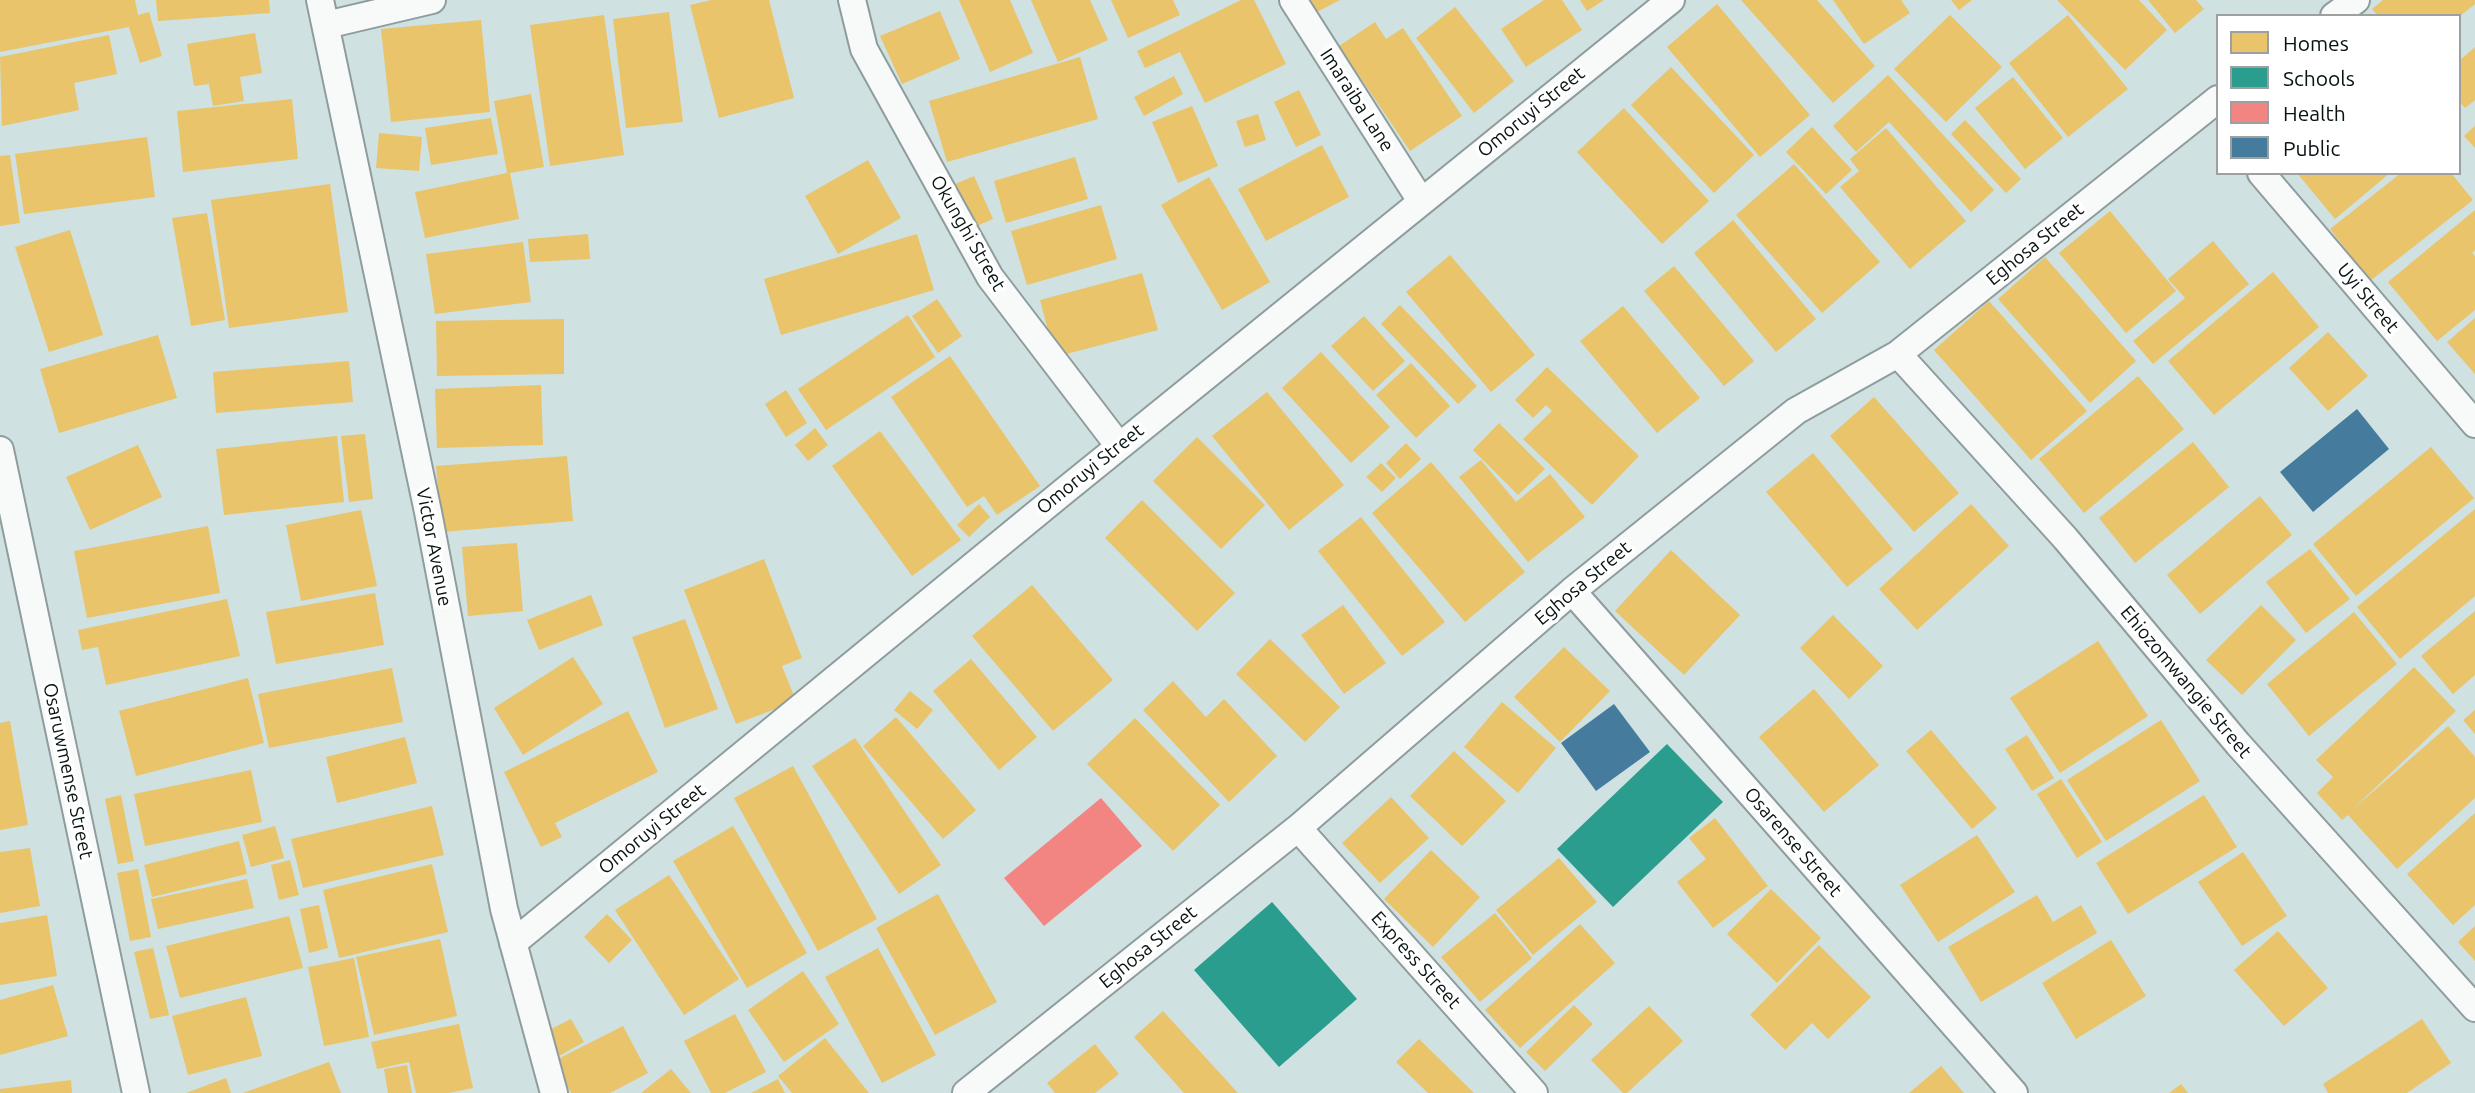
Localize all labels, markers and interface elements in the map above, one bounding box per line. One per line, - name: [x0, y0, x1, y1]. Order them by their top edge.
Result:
- legend: [2216, 14, 2461, 175]
- text: Homes: [2283, 31, 2349, 55]
- street label: Imaraiba Lane: [1315, 44, 1399, 156]
- street label: Omoruyi Street: [1473, 62, 1589, 162]
- text: Schools: [2283, 66, 2355, 90]
- text: Health: [2283, 101, 2346, 125]
- text: Public: [2283, 136, 2340, 160]
- street label: Okunghi Street: [926, 171, 1010, 295]
- street label: Eghosa Street: [1982, 198, 2088, 290]
- street label: Uyi Street: [2332, 258, 2404, 338]
- street label: Omoruyi Street: [1032, 419, 1148, 519]
- street label: Victor Avenue: [411, 486, 457, 608]
- street label: Eghosa Street: [1530, 536, 1636, 630]
- street label: Ehiozomwangie Street: [2116, 601, 2256, 763]
- street label: Osaruwmense Street: [38, 681, 98, 861]
- street label: Omoruyi Street: [594, 779, 710, 879]
- street label: Osarense Street: [1739, 783, 1847, 901]
- street label: Eghosa Street: [1095, 901, 1201, 993]
- street label: Express Street: [1366, 907, 1466, 1013]

